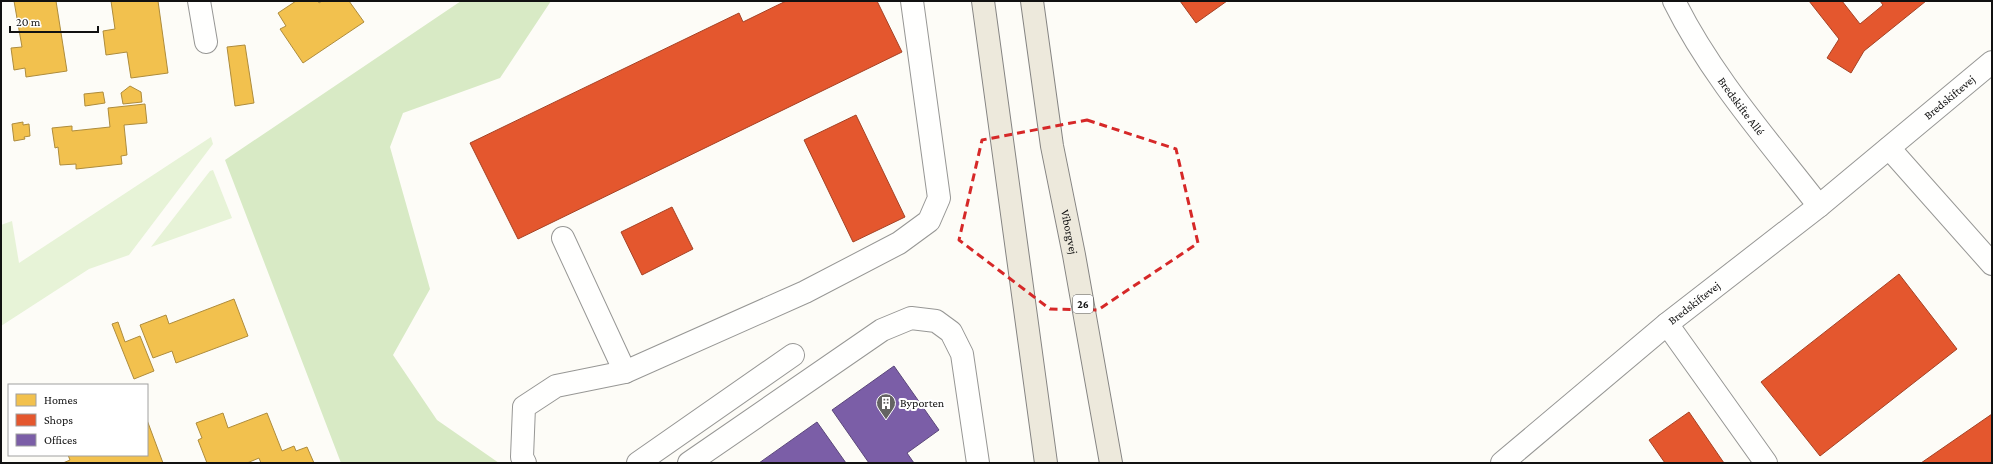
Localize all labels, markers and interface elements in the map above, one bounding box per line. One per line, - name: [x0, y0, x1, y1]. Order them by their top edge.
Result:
- scale bar: [10, 8, 98, 34]
- text: 20 m: [16, 15, 41, 29]
- street label: Bredskiftevej: [1921, 72, 1978, 123]
- street label: Bredskifte Allé: [1715, 74, 1767, 138]
- street label: Viborgvej: [1058, 208, 1081, 256]
- street label: Bredskiftevej: [1665, 278, 1723, 328]
- road number: 26: [1073, 295, 1093, 313]
- legend: [8, 384, 148, 456]
- building icon: Byporten: [875, 392, 897, 420]
- text: Homes: [44, 393, 78, 407]
- place label: Byporten: [900, 396, 945, 410]
- text: Shops: [44, 413, 73, 427]
- text: Offices: [44, 433, 77, 447]

